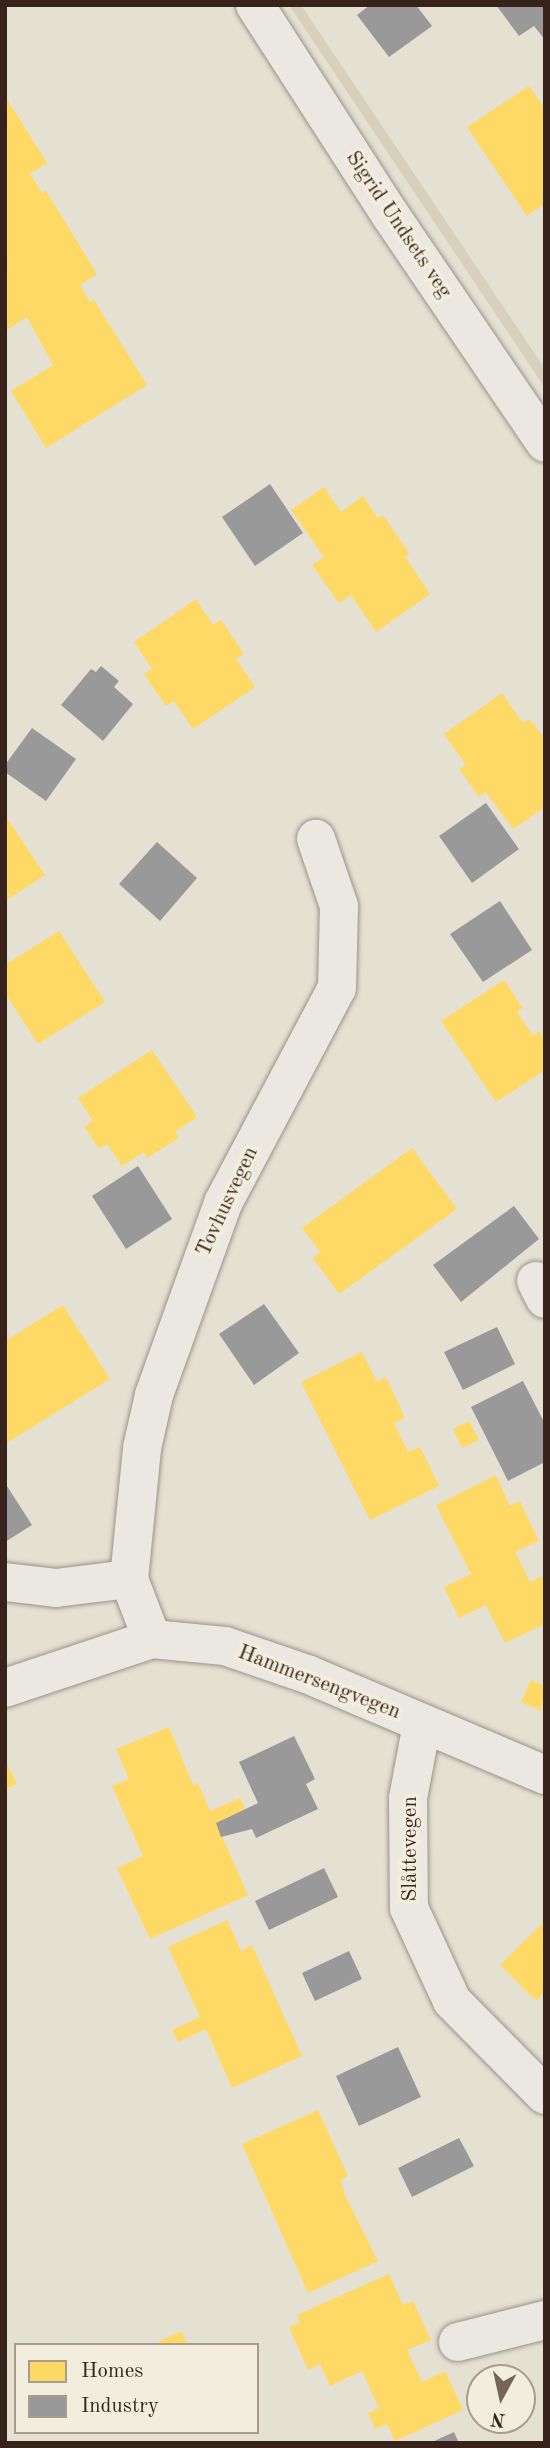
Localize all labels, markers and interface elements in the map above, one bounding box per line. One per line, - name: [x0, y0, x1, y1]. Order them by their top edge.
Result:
- street label: Sigrid Undsets veg: [339, 147, 457, 303]
- street label: Tovhusvegen: [192, 1143, 264, 1261]
- street label: Hammersengvegen: [234, 1640, 404, 1726]
- street label: Slåttevegen: [398, 1796, 424, 1902]
- legend: [14, 2343, 259, 2434]
- text: Homes: [81, 2361, 143, 2382]
- north arrow: [466, 2364, 536, 2434]
- text: Industry: [81, 2396, 159, 2417]
- text: N: [490, 2408, 507, 2429]

